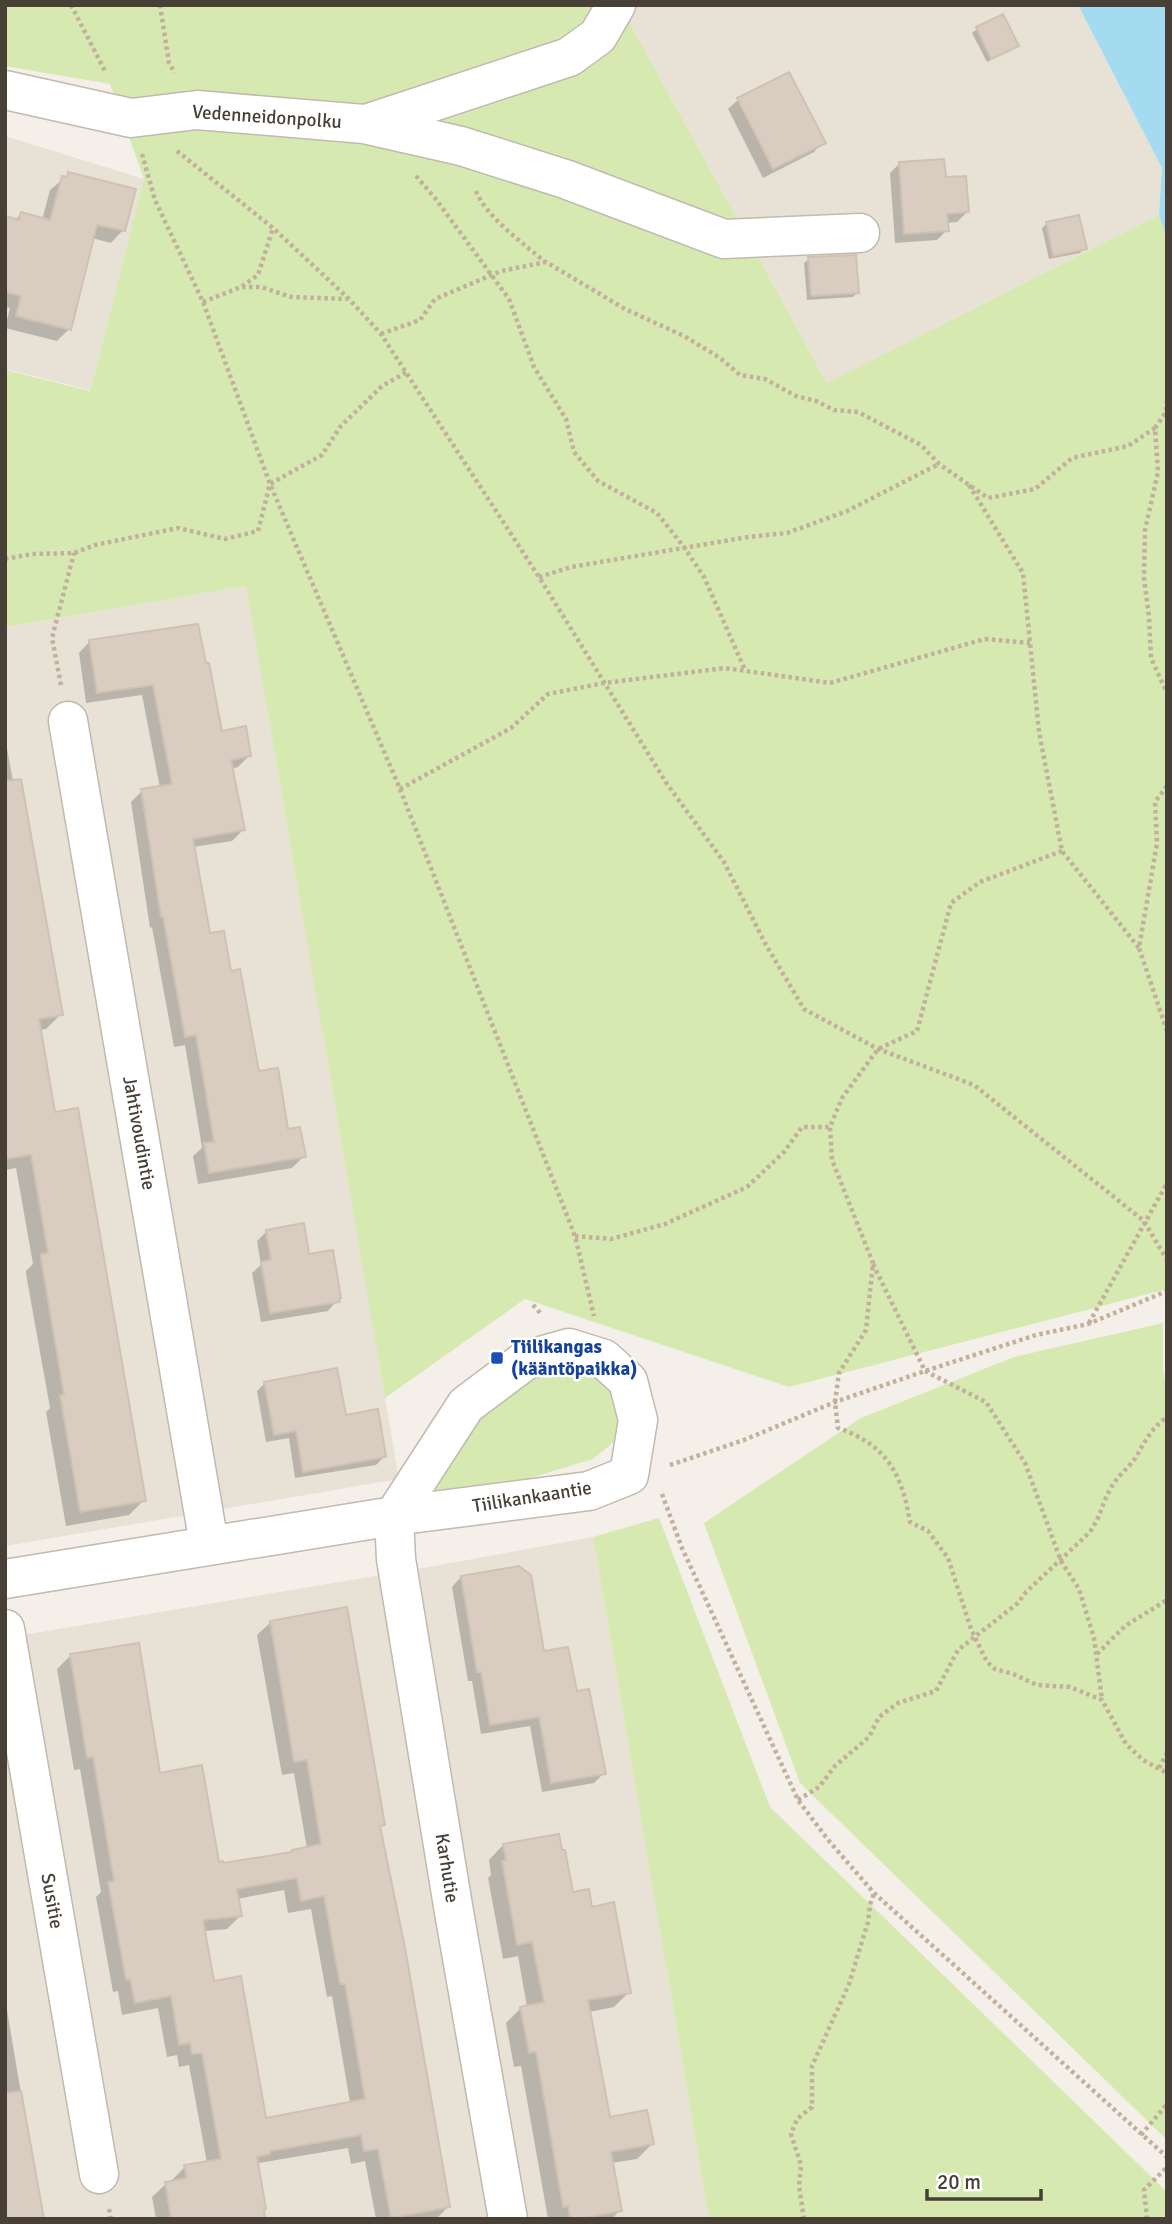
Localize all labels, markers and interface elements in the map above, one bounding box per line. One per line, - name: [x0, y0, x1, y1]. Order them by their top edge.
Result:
- street label: Vedenneidonpolku: [191, 100, 343, 134]
- street label: Jahtivoudintie: [117, 1074, 161, 1192]
- place label: Tiilikangas (kääntöpaikka): [511, 1335, 637, 1381]
- marker: Tiilikangas (kääntöpaikka): [489, 1350, 505, 1366]
- street label: Tiilikankaantie: [471, 1476, 593, 1518]
- street label: Karhutie: [430, 1831, 464, 1905]
- street label: Susitie: [35, 1871, 69, 1931]
- scale bar: [927, 2158, 1041, 2202]
- text: 20 m: [937, 2169, 981, 2195]

